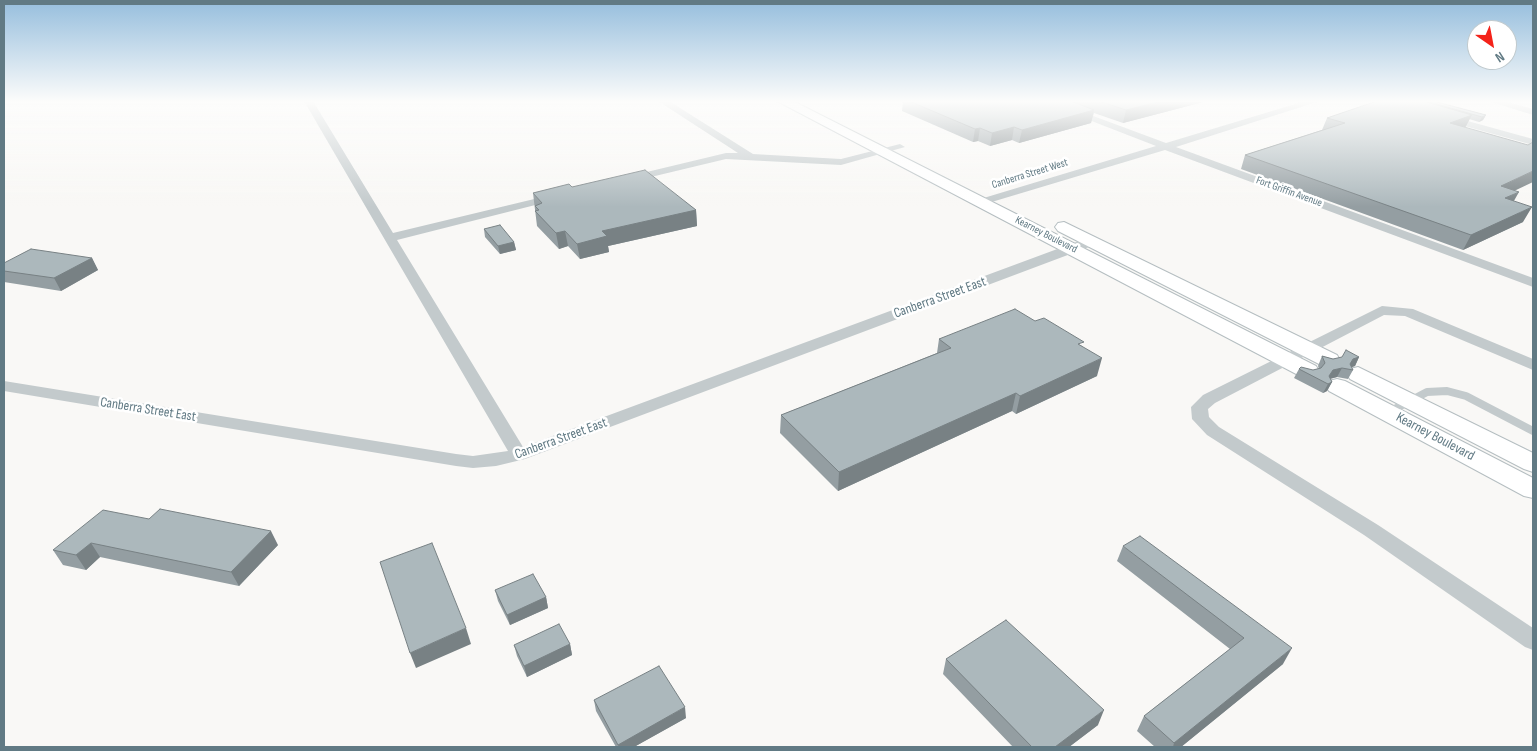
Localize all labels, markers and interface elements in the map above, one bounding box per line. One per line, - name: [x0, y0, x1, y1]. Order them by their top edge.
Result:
- north arrow: [1467, 20, 1517, 70]
- text: N: [1492, 48, 1508, 66]
- street label: Canberra Street West: [990, 156, 1070, 192]
- street label: Fort Griffin Avenue: [1254, 174, 1324, 210]
- street label: Kearney Boulevard: [1013, 214, 1079, 256]
- street label: Canberra Street East: [892, 274, 988, 322]
- street label: Canberra Street East: [99, 394, 197, 426]
- street label: Kearney Boulevard: [1393, 409, 1477, 465]
- street label: Canberra Street East: [513, 415, 609, 463]

